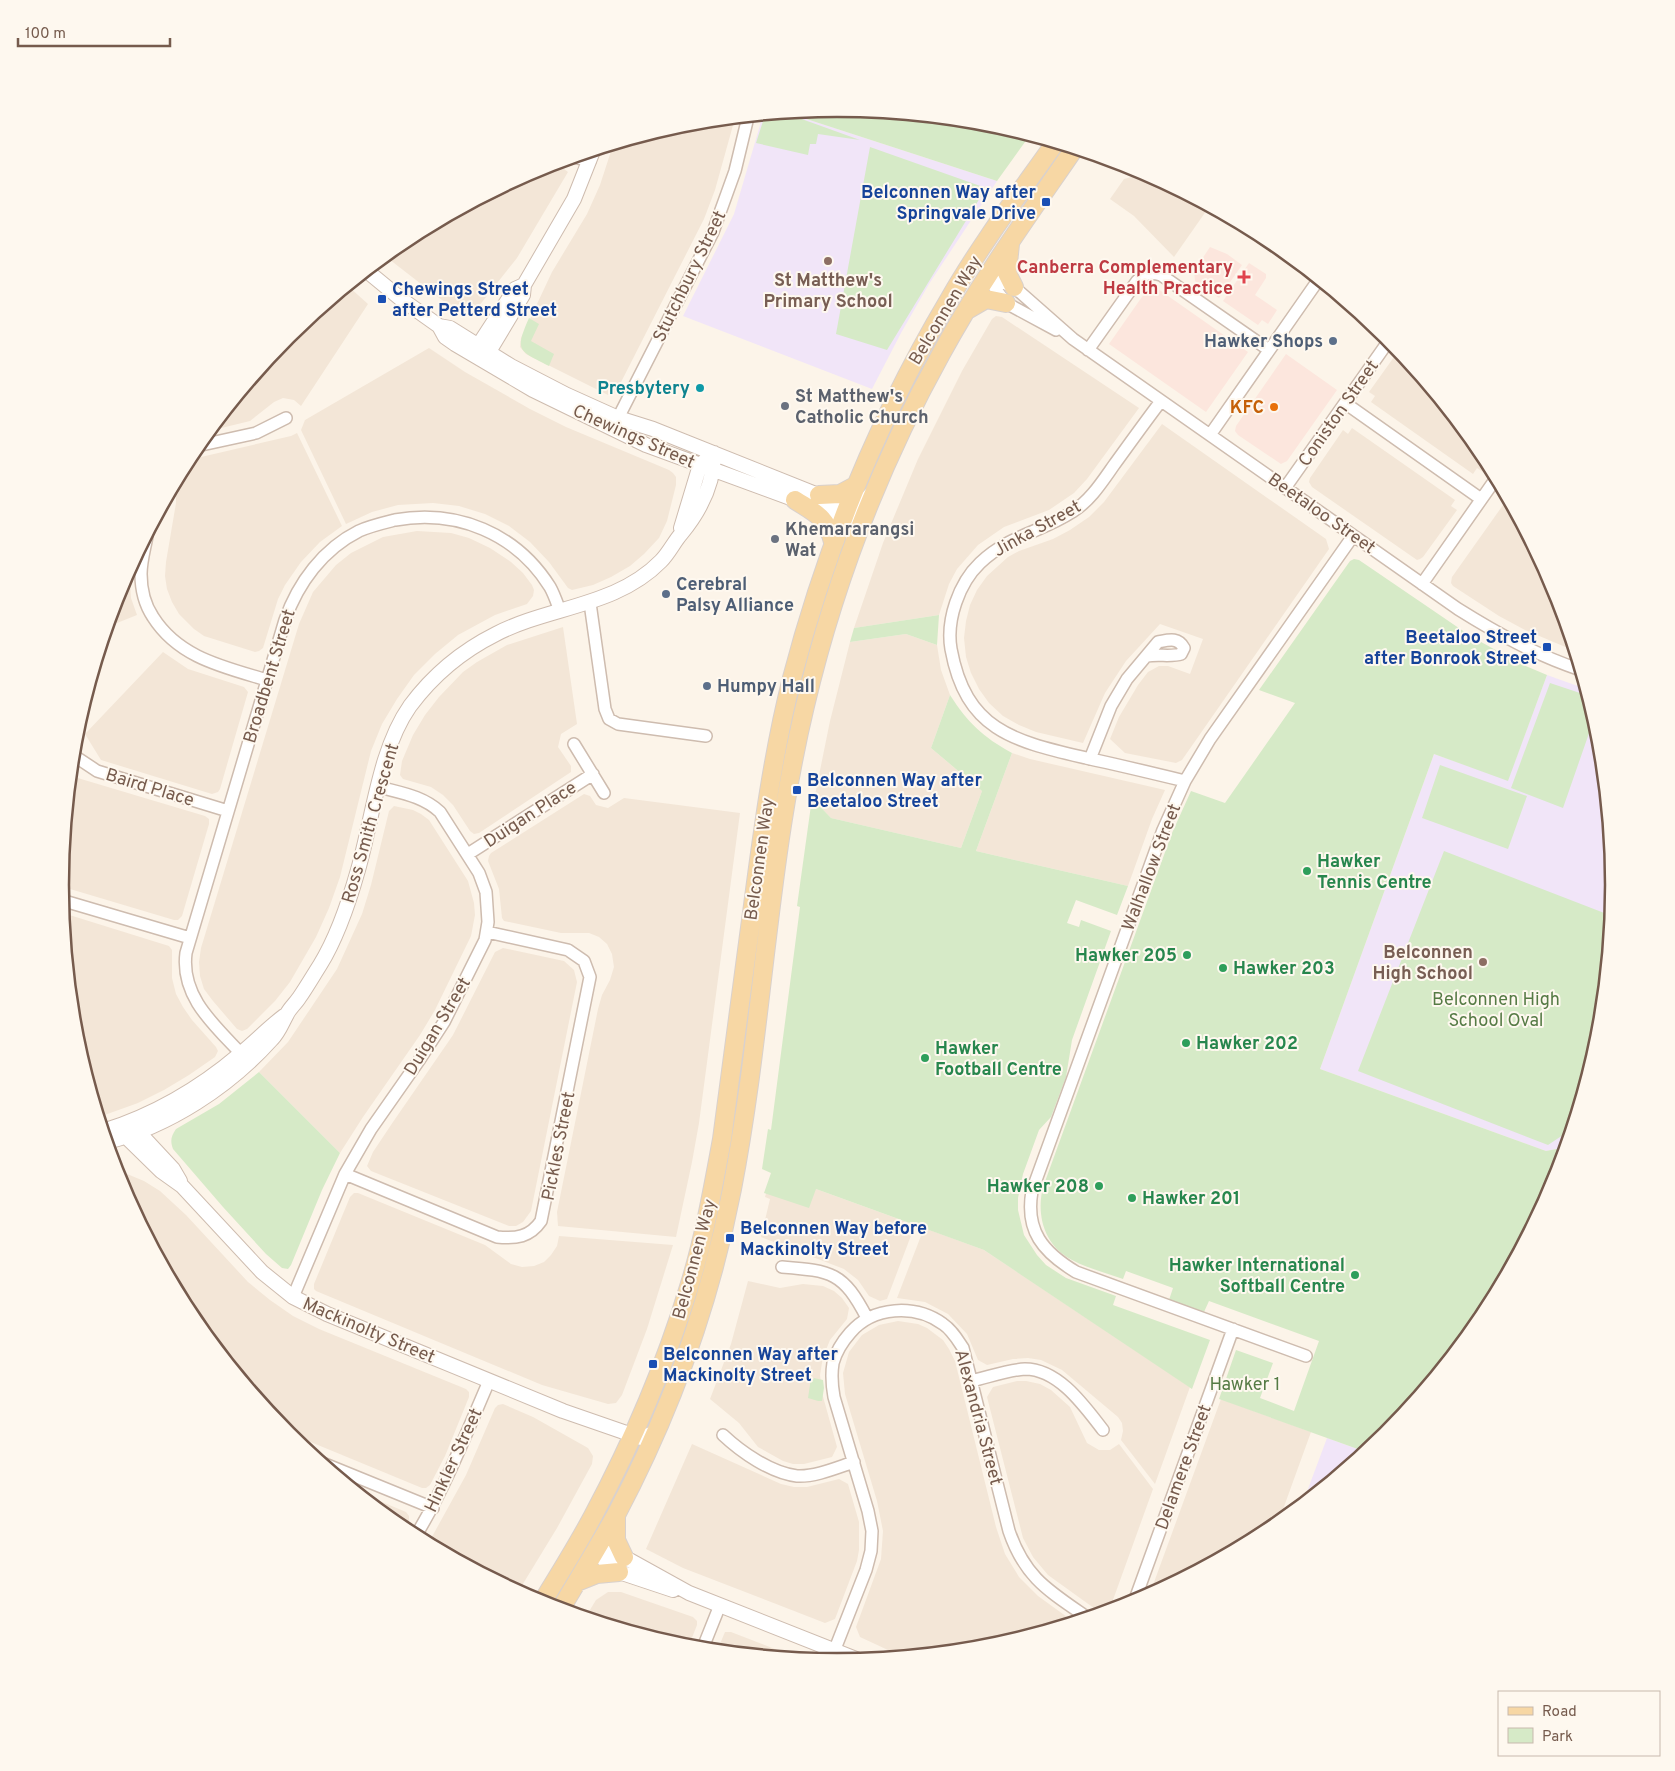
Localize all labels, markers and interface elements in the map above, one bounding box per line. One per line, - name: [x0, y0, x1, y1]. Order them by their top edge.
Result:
- scale bar: [18, 15, 170, 47]
- text: 100 m: [25, 25, 66, 44]
- place label: Belconnen Way after Springvale Drive: [861, 182, 1036, 226]
- marker: Belconnen Way after Springvale Drive: [1040, 196, 1052, 208]
- street label: Stutchbury Street: [649, 207, 732, 346]
- street label: Belconnen Way: [905, 252, 988, 370]
- marker: St Matthew's Primary School: [822, 255, 834, 267]
- place label: Canberra Complementary Health Practice: [1017, 257, 1233, 301]
- place label: St Matthew's Primary School: [763, 270, 893, 314]
- marker: Canberra Complementary Health Practice: [1237, 270, 1251, 284]
- place label: Chewings Street after Petterd Street: [392, 279, 557, 323]
- marker: Chewings Street after Petterd Street: [376, 293, 388, 305]
- place label: Hawker Shops: [1204, 331, 1323, 354]
- marker: Hawker Shops: [1327, 335, 1339, 347]
- street label: Coniston Street: [1294, 356, 1385, 472]
- place label: Presbytery: [597, 378, 690, 401]
- marker: Presbytery: [694, 382, 706, 394]
- place label: St Matthew's Catholic Church: [795, 386, 929, 430]
- place label: KFC: [1230, 397, 1264, 420]
- street label: Chewings Street: [569, 400, 698, 475]
- marker: St Matthew's Catholic Church: [779, 400, 791, 412]
- marker: KFC: [1268, 401, 1280, 413]
- street label: Beetaloo Street: [1263, 469, 1380, 560]
- street label: Jinka Street: [990, 496, 1086, 563]
- place label: Khemararangsi Wat: [785, 519, 914, 563]
- marker: Khemararangsi Wat: [769, 533, 781, 545]
- place label: Cerebral Palsy Alliance: [676, 574, 794, 618]
- marker: Cerebral Palsy Alliance: [660, 588, 672, 600]
- street label: Broadbent Street: [239, 606, 302, 746]
- place label: Beetaloo Street after Bonrook Street: [1364, 627, 1537, 671]
- marker: Beetaloo Street after Bonrook Street: [1541, 641, 1553, 653]
- place label: Humpy Hall: [717, 676, 815, 699]
- marker: Humpy Hall: [701, 680, 713, 692]
- street label: Ross Smith Crescent: [338, 741, 405, 906]
- street label: Baird Place: [102, 764, 197, 813]
- place label: Belconnen Way after Beetaloo Street: [807, 770, 982, 814]
- street label: Duigan Place: [480, 777, 582, 854]
- marker: Belconnen Way after Beetaloo Street: [791, 784, 803, 796]
- street label: Belconnen Way: [740, 796, 780, 922]
- street label: Walhallow Street: [1118, 801, 1187, 934]
- place label: Hawker Tennis Centre: [1317, 851, 1432, 895]
- marker: Hawker Tennis Centre: [1301, 865, 1313, 877]
- place label: Belconnen High School: [1372, 942, 1473, 986]
- place label: Hawker 205: [1075, 945, 1177, 968]
- marker: Hawker 205: [1181, 949, 1193, 961]
- marker: Belconnen High School: [1477, 956, 1489, 968]
- place label: Hawker 203: [1233, 958, 1335, 981]
- marker: Hawker 203: [1217, 962, 1229, 974]
- street label: Duigan Street: [400, 973, 477, 1080]
- park label: Belconnen High School Oval: [1432, 989, 1560, 1033]
- place label: Hawker 202: [1196, 1033, 1298, 1056]
- marker: Hawker 202: [1180, 1037, 1192, 1049]
- place label: Hawker Football Centre: [935, 1038, 1062, 1082]
- marker: Hawker Football Centre: [919, 1052, 931, 1064]
- street label: Pickles Street: [538, 1090, 581, 1203]
- place label: Hawker 208: [987, 1176, 1089, 1199]
- marker: Hawker 208: [1093, 1180, 1105, 1192]
- place label: Hawker 201: [1142, 1188, 1240, 1211]
- marker: Hawker 201: [1126, 1192, 1138, 1204]
- street label: Belconnen Way: [668, 1197, 723, 1322]
- place label: Belconnen Way before Mackinolty Street: [740, 1218, 927, 1262]
- marker: Belconnen Way before Mackinolty Street: [724, 1232, 736, 1244]
- place label: Hawker International Softball Centre: [1169, 1255, 1345, 1299]
- marker: Hawker International Softball Centre: [1349, 1269, 1361, 1281]
- street label: Mackinolty Street: [299, 1293, 438, 1370]
- place label: Belconnen Way after Mackinolty Street: [663, 1344, 838, 1388]
- street label: Alexandria Street: [948, 1347, 1007, 1488]
- marker: Belconnen Way after Mackinolty Street: [647, 1358, 659, 1370]
- park label: Hawker 1: [1209, 1374, 1281, 1397]
- street label: Delamere Street: [1151, 1402, 1218, 1533]
- street label: Hinkler Street: [420, 1405, 488, 1516]
- legend: [1498, 1691, 1660, 1756]
- text: Road: [1542, 1703, 1577, 1722]
- text: Park: [1542, 1728, 1573, 1747]

